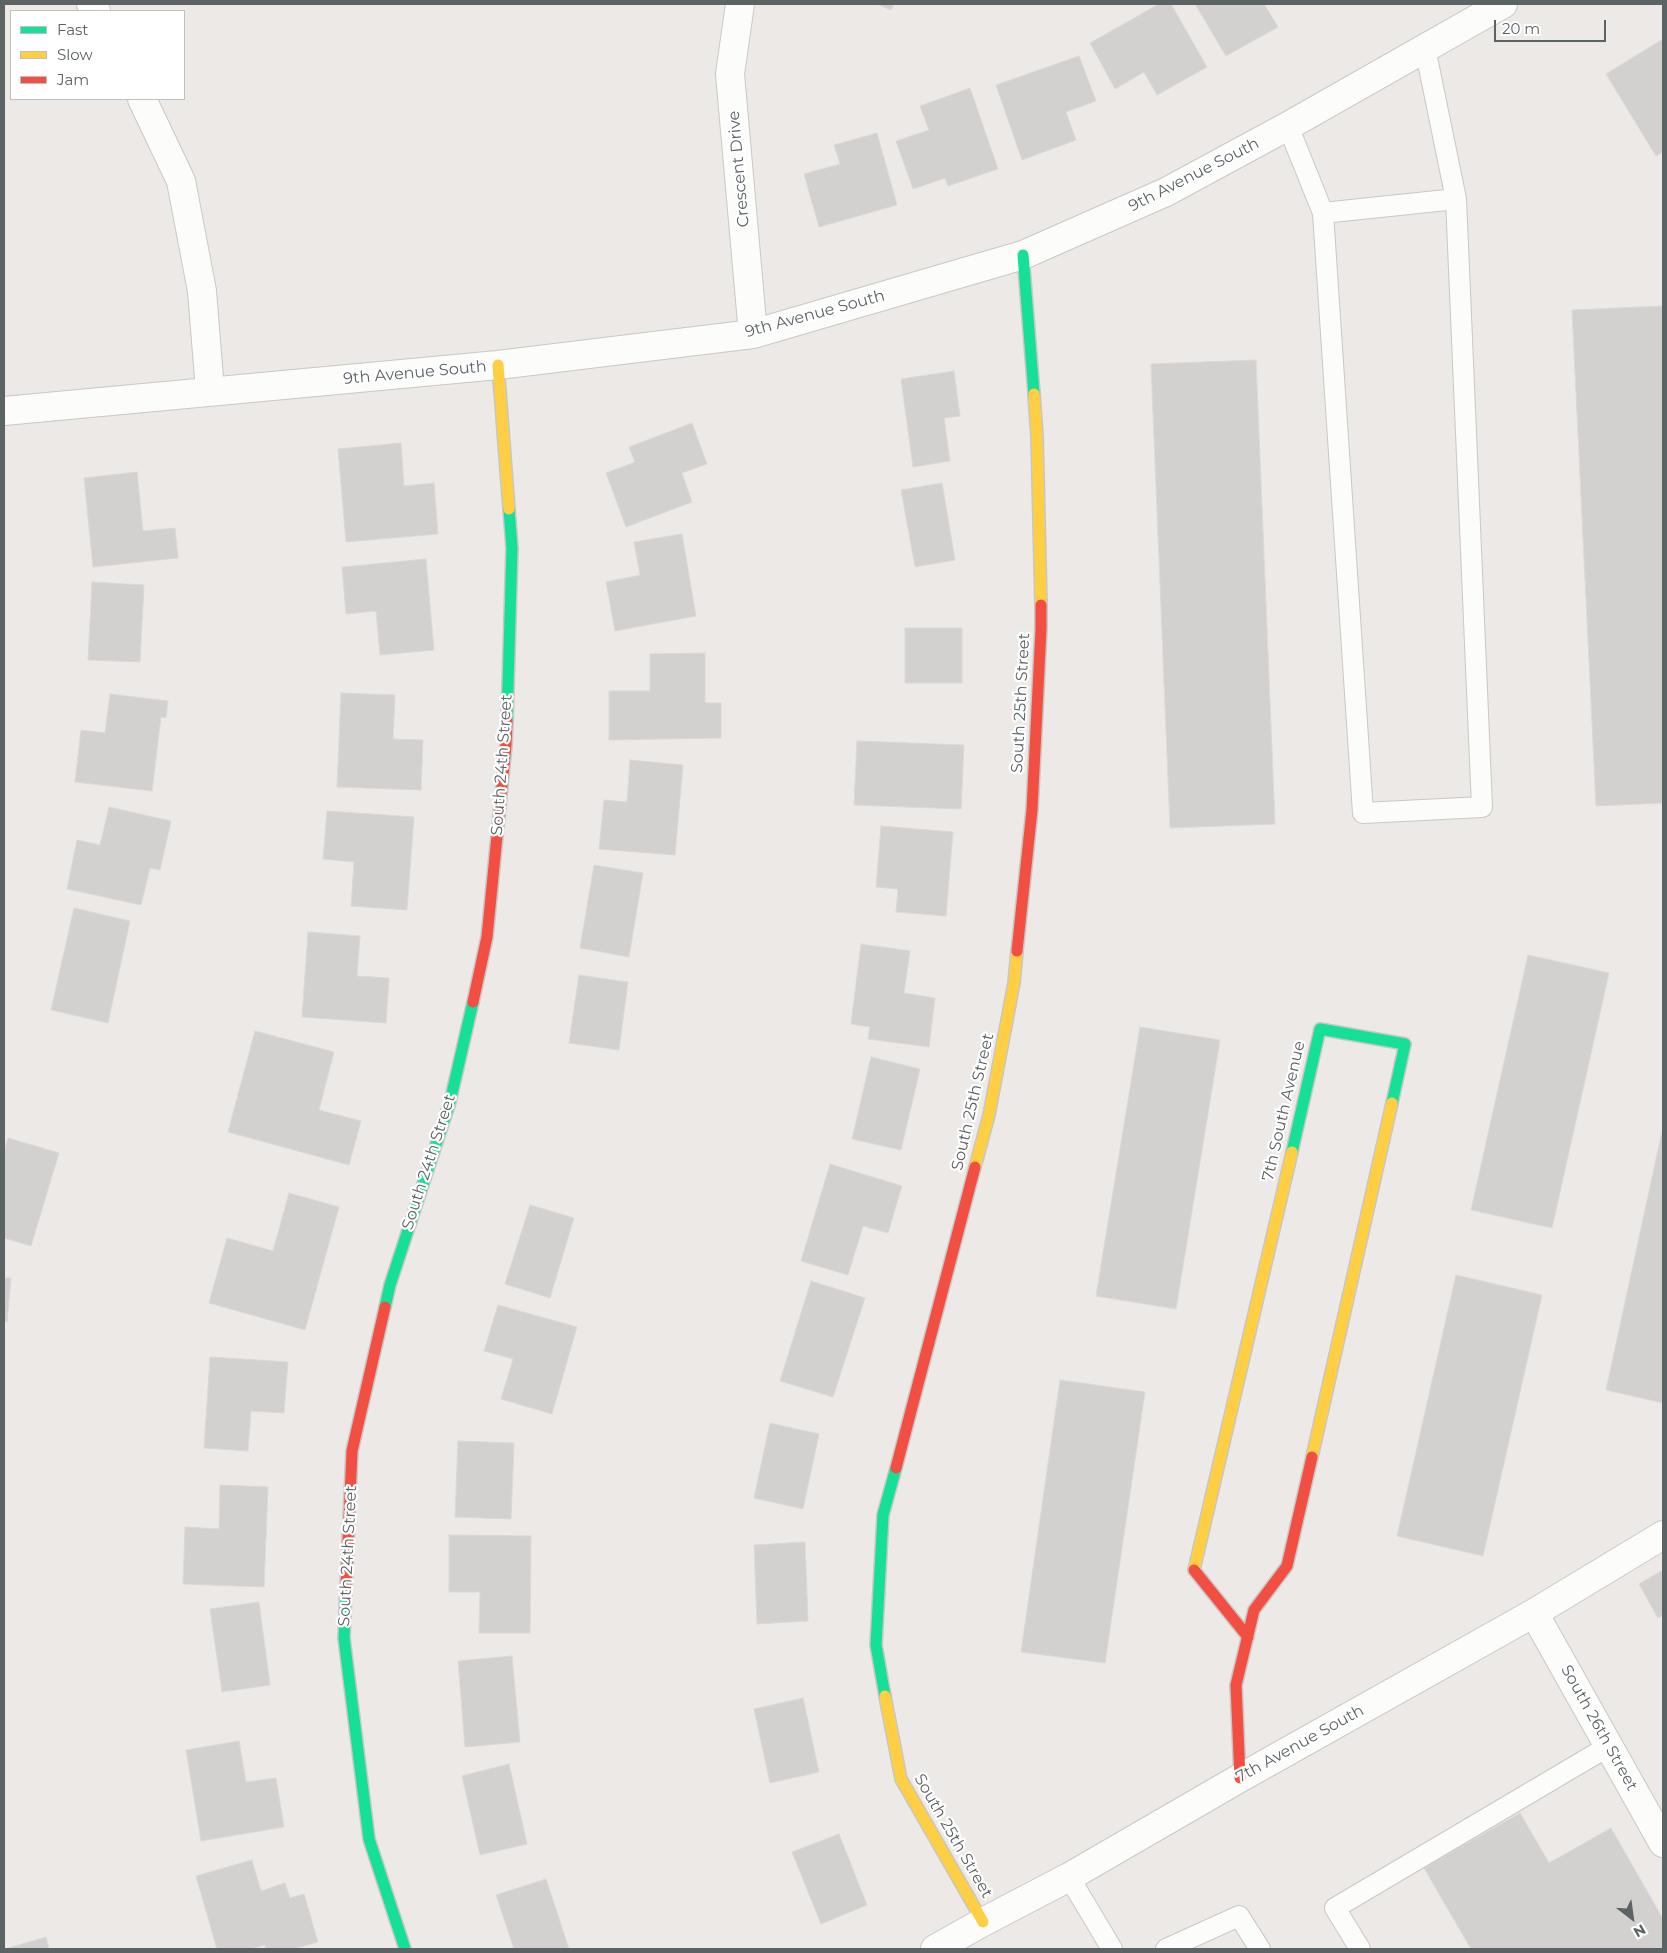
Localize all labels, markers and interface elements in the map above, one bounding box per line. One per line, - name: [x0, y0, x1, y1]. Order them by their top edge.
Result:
- legend: [10, 10, 185, 100]
- scale bar: [1497, 10, 1610, 42]
- text: 20 m: [1502, 19, 1540, 38]
- text: Fast: [57, 20, 88, 39]
- text: Slow: [57, 45, 93, 64]
- text: Jam: [57, 70, 89, 89]
- street label: Crescent Drive: [724, 110, 754, 228]
- street label: 9th Avenue South: [1126, 134, 1262, 216]
- street label: 9th Avenue South: [743, 286, 887, 342]
- street label: 9th Avenue South: [342, 357, 488, 389]
- street label: South 25th Street: [1008, 633, 1034, 773]
- street label: South 24th Street: [487, 694, 517, 836]
- street label: South 25th Street: [948, 1032, 998, 1172]
- street label: 7th South Avenue: [1259, 1039, 1309, 1183]
- street label: South 24th Street: [398, 1092, 460, 1232]
- street label: South 24th Street: [335, 1485, 361, 1627]
- street label: South 26th Street: [1556, 1662, 1642, 1794]
- street label: 7th Avenue South: [1233, 1701, 1367, 1787]
- street label: South 25th Street: [910, 1771, 996, 1901]
- north arrow: [1607, 1893, 1657, 1943]
- text: N: [1630, 1920, 1649, 1942]

